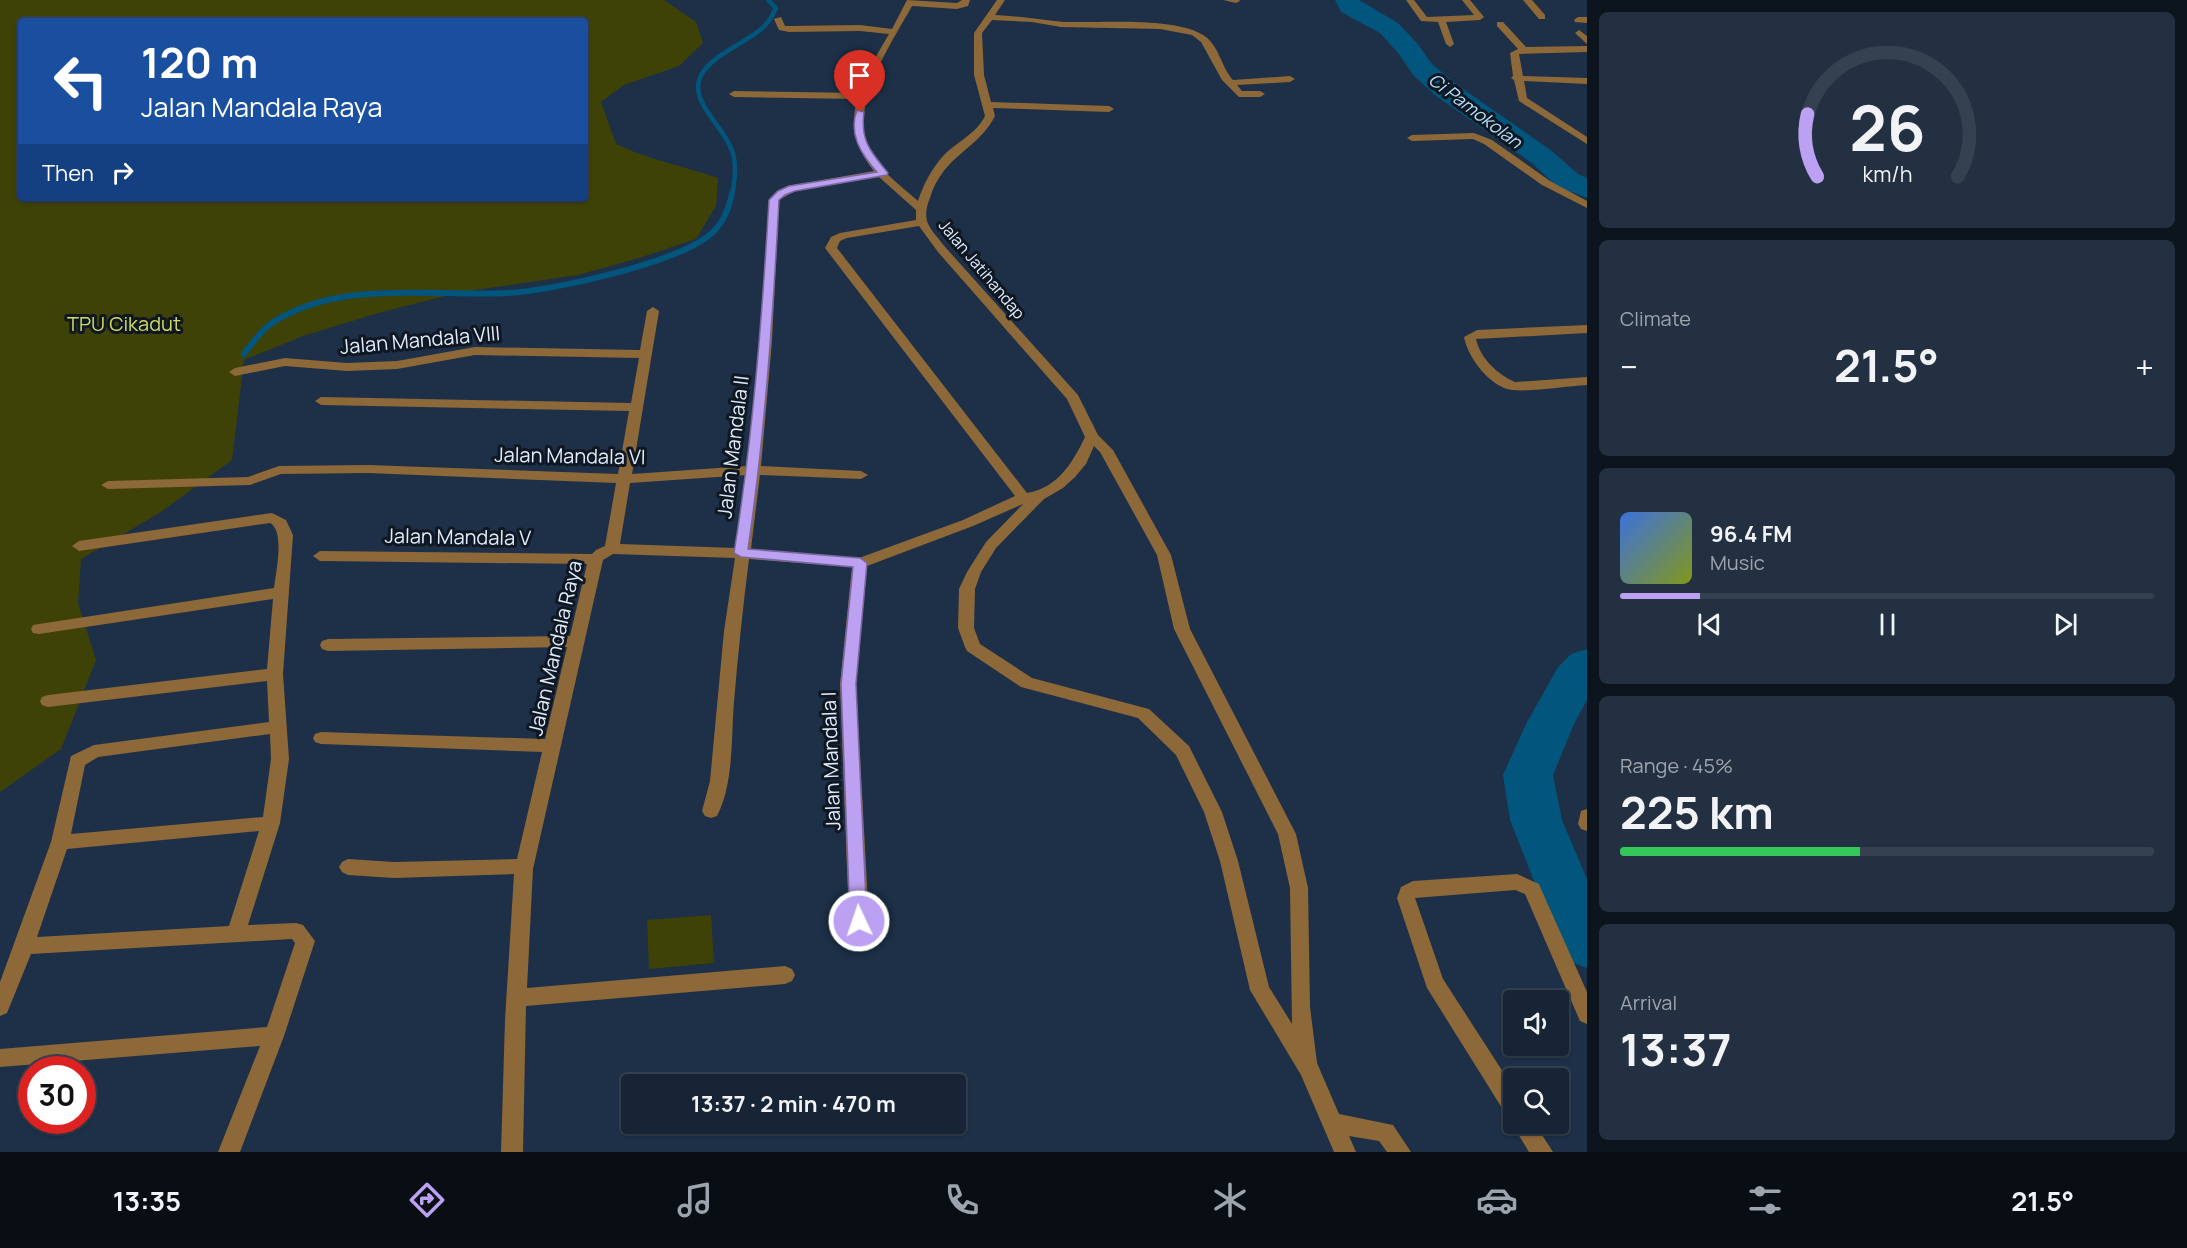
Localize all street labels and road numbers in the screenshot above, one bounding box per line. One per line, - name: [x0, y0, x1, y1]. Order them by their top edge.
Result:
- street label: Jalan Jatihandap: [934, 215, 1030, 323]
- street label: Jalan Mandala VIII: [339, 319, 501, 360]
- street label: Jalan Mandala II: [710, 374, 755, 520]
- street label: Jalan Mandala VI: [494, 441, 646, 470]
- street label: Jalan Mandala V: [384, 522, 532, 551]
- street label: Jalan Mandala Raya: [521, 558, 588, 738]
- street label: Jalan Mandala I: [815, 691, 846, 831]

